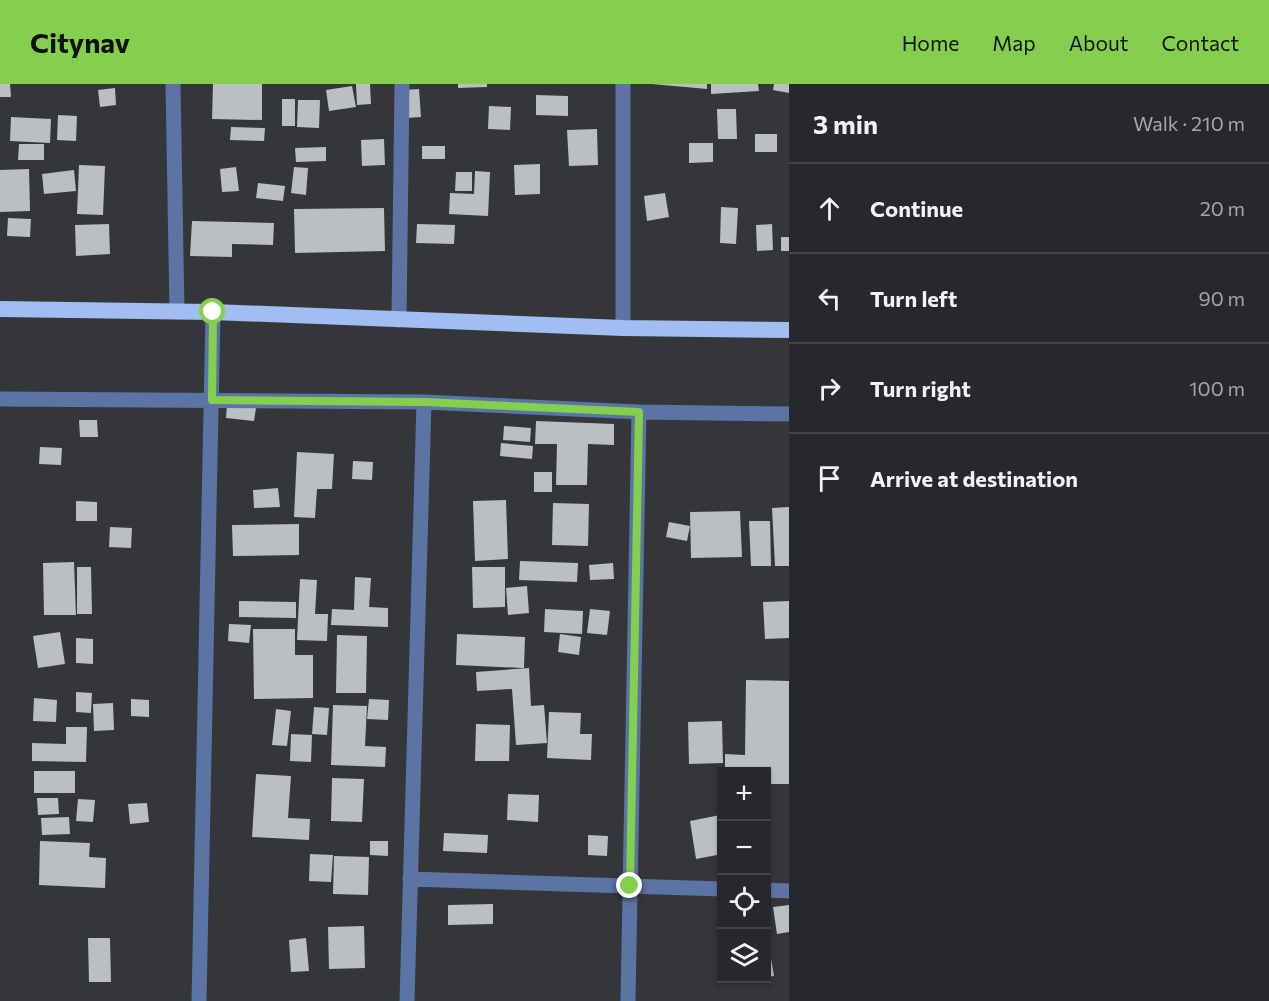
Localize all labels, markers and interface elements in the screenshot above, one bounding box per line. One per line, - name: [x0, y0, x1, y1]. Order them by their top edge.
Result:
- text: Citynav: [30, 25, 130, 59]
- text: Home: [902, 30, 959, 55]
- text: Map: [992, 30, 1036, 55]
- text: About: [1069, 30, 1128, 55]
- text: Contact: [1161, 30, 1239, 55]
- text: 3 min: [813, 108, 878, 139]
- text: Walk · 210 m: [1133, 111, 1245, 135]
- icon: ahead: [813, 192, 846, 225]
- text: Continue: [870, 195, 963, 222]
- text: 20 m: [1200, 196, 1245, 220]
- icon: left: [813, 282, 846, 315]
- text: Turn left: [870, 285, 957, 312]
- text: 90 m: [1199, 286, 1245, 310]
- route start: [199, 298, 225, 324]
- icon: right: [813, 372, 846, 405]
- text: Turn right: [870, 375, 971, 402]
- text: 100 m: [1189, 376, 1245, 400]
- icon: arrive: [813, 462, 846, 495]
- text: Arrive at destination: [870, 465, 1078, 492]
- map controls: [717, 767, 771, 983]
- button: +: [717, 767, 771, 821]
- button: −: [717, 821, 771, 875]
- route end: [616, 872, 642, 898]
- button: locate: [717, 875, 771, 929]
- button: layers: [717, 929, 771, 983]

